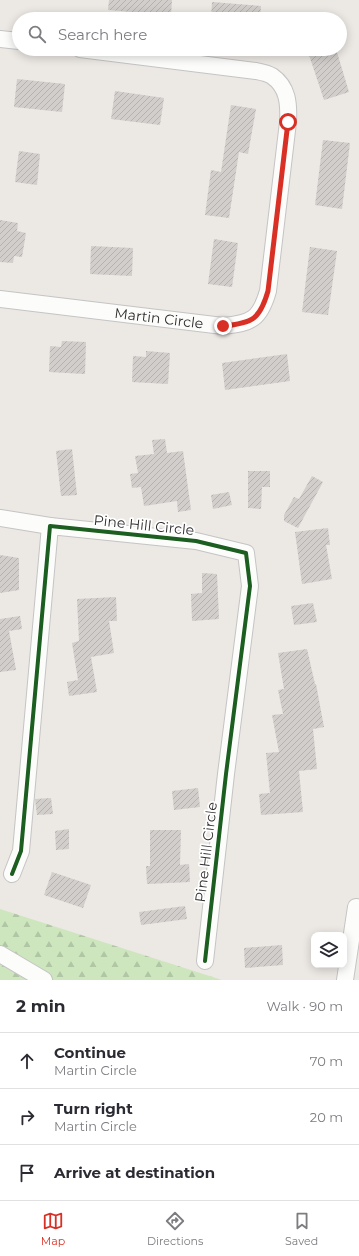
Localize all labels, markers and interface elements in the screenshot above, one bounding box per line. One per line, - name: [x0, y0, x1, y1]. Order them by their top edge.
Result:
- search box: [12, 12, 347, 56]
- icon: search: [26, 23, 48, 45]
- text: Search here: [58, 25, 147, 44]
- route start: [279, 113, 297, 131]
- street label: Martin Circle: [113, 304, 204, 333]
- route end: [214, 317, 232, 335]
- street label: Pine Hill Circle: [93, 511, 195, 539]
- street label: Pine Hill Circle: [191, 801, 221, 903]
- map controls: [311, 932, 347, 968]
- button: layers: [311, 932, 347, 968]
- text: 2 min: [16, 996, 66, 1016]
- text: Walk · 90 m: [267, 998, 343, 1014]
- text: Continue: [54, 1043, 126, 1062]
- icon: ahead: [16, 1050, 38, 1072]
- text: 70 m: [310, 1053, 343, 1069]
- text: Martin Circle: [54, 1062, 137, 1078]
- text: Turn right: [54, 1099, 133, 1118]
- icon: right: [16, 1106, 38, 1128]
- text: 20 m: [310, 1109, 343, 1125]
- text: Martin Circle: [54, 1118, 137, 1134]
- icon: arrive: [16, 1162, 38, 1184]
- text: Arrive at destination: [54, 1163, 215, 1182]
- tab: Map: [41, 1210, 65, 1248]
- tab: Directions: [147, 1210, 203, 1248]
- tab: Saved: [285, 1210, 318, 1248]

